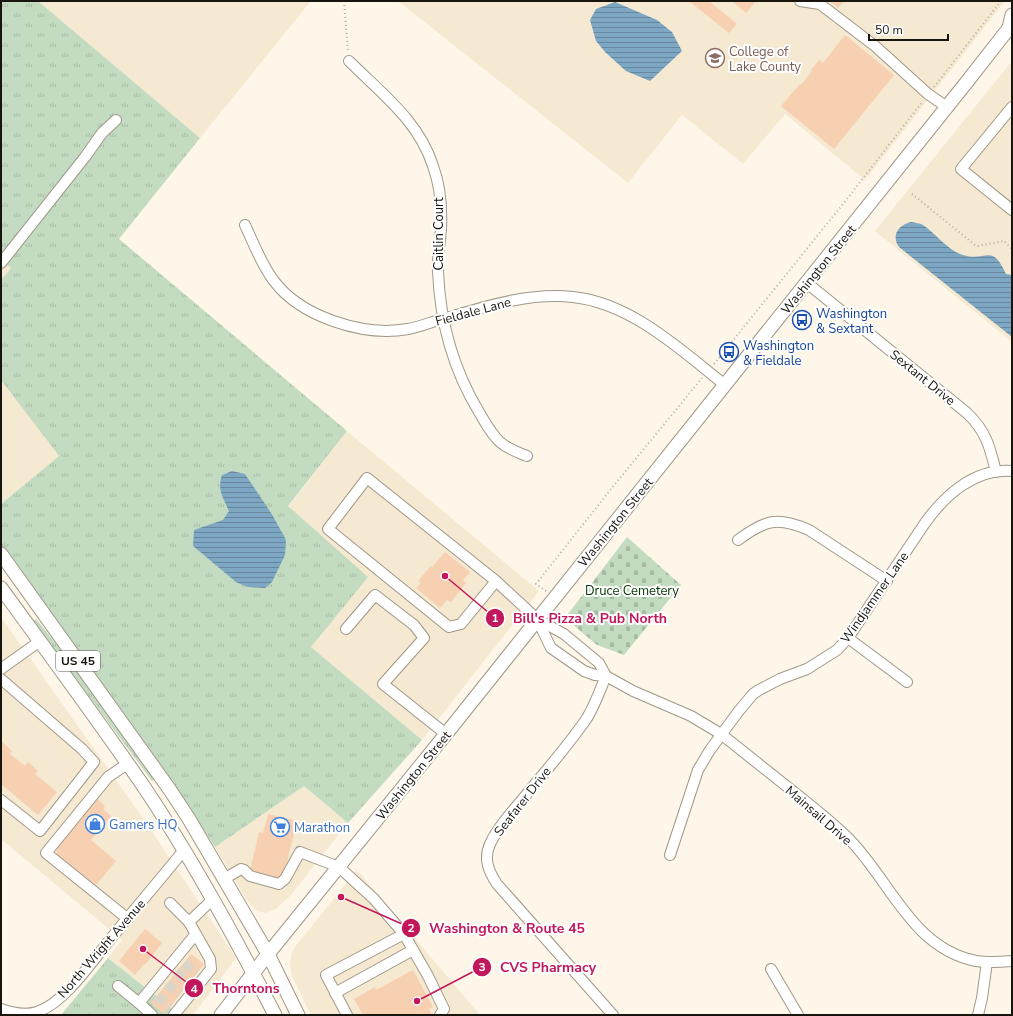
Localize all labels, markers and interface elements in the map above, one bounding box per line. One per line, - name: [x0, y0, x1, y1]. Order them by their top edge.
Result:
- scale bar: [869, 16, 948, 42]
- text: 50 m: [875, 22, 903, 38]
- place label: College of Lake County: [729, 43, 801, 76]
- school or university icon: College of Lake County: [704, 47, 726, 69]
- street label: Caitlin Court: [430, 197, 448, 270]
- street label: Washington Street: [777, 221, 861, 318]
- street label: Fieldale Lane: [433, 293, 513, 331]
- place label: Washington & Sextant: [816, 305, 887, 338]
- bus stop icon: Washington & Sextant: [791, 309, 813, 331]
- place label: Washington & Fieldale: [743, 337, 814, 370]
- bus stop icon: Washington & Fieldale: [718, 341, 740, 363]
- street label: Sextant Drive: [886, 346, 959, 410]
- street label: Washington Street: [574, 474, 658, 571]
- street label: Windjammer Lane: [837, 548, 913, 647]
- park label: Druce Cemetery: [585, 582, 679, 600]
- callout: Bill's Pizza & Pub North: [485, 605, 675, 631]
- text: Bill's Pizza & Pub North: [513, 609, 667, 628]
- text: 1: [491, 610, 499, 626]
- road number: US 45: [56, 651, 100, 671]
- street label: Washington Street: [372, 727, 456, 824]
- street label: Seafarer Drive: [490, 763, 556, 840]
- street label: Mainsail Drive: [781, 782, 855, 850]
- shop icon: Gamers HQ: [84, 813, 106, 835]
- place label: Gamers HQ: [109, 816, 177, 834]
- supermarket icon: Marathon: [269, 816, 291, 838]
- place label: Marathon: [294, 819, 350, 837]
- street label: North Wright Avenue: [54, 895, 150, 1002]
- callout: Washington & Route 45: [401, 915, 593, 941]
- text: Washington & Route 45: [429, 919, 585, 938]
- text: 2: [407, 920, 415, 936]
- callout: CVS Pharmacy: [472, 954, 604, 980]
- text: CVS Pharmacy: [500, 958, 597, 977]
- text: 3: [478, 959, 486, 975]
- callout: Thorntons: [184, 975, 287, 1001]
- text: Thorntons: [212, 979, 280, 998]
- text: 4: [190, 981, 198, 997]

